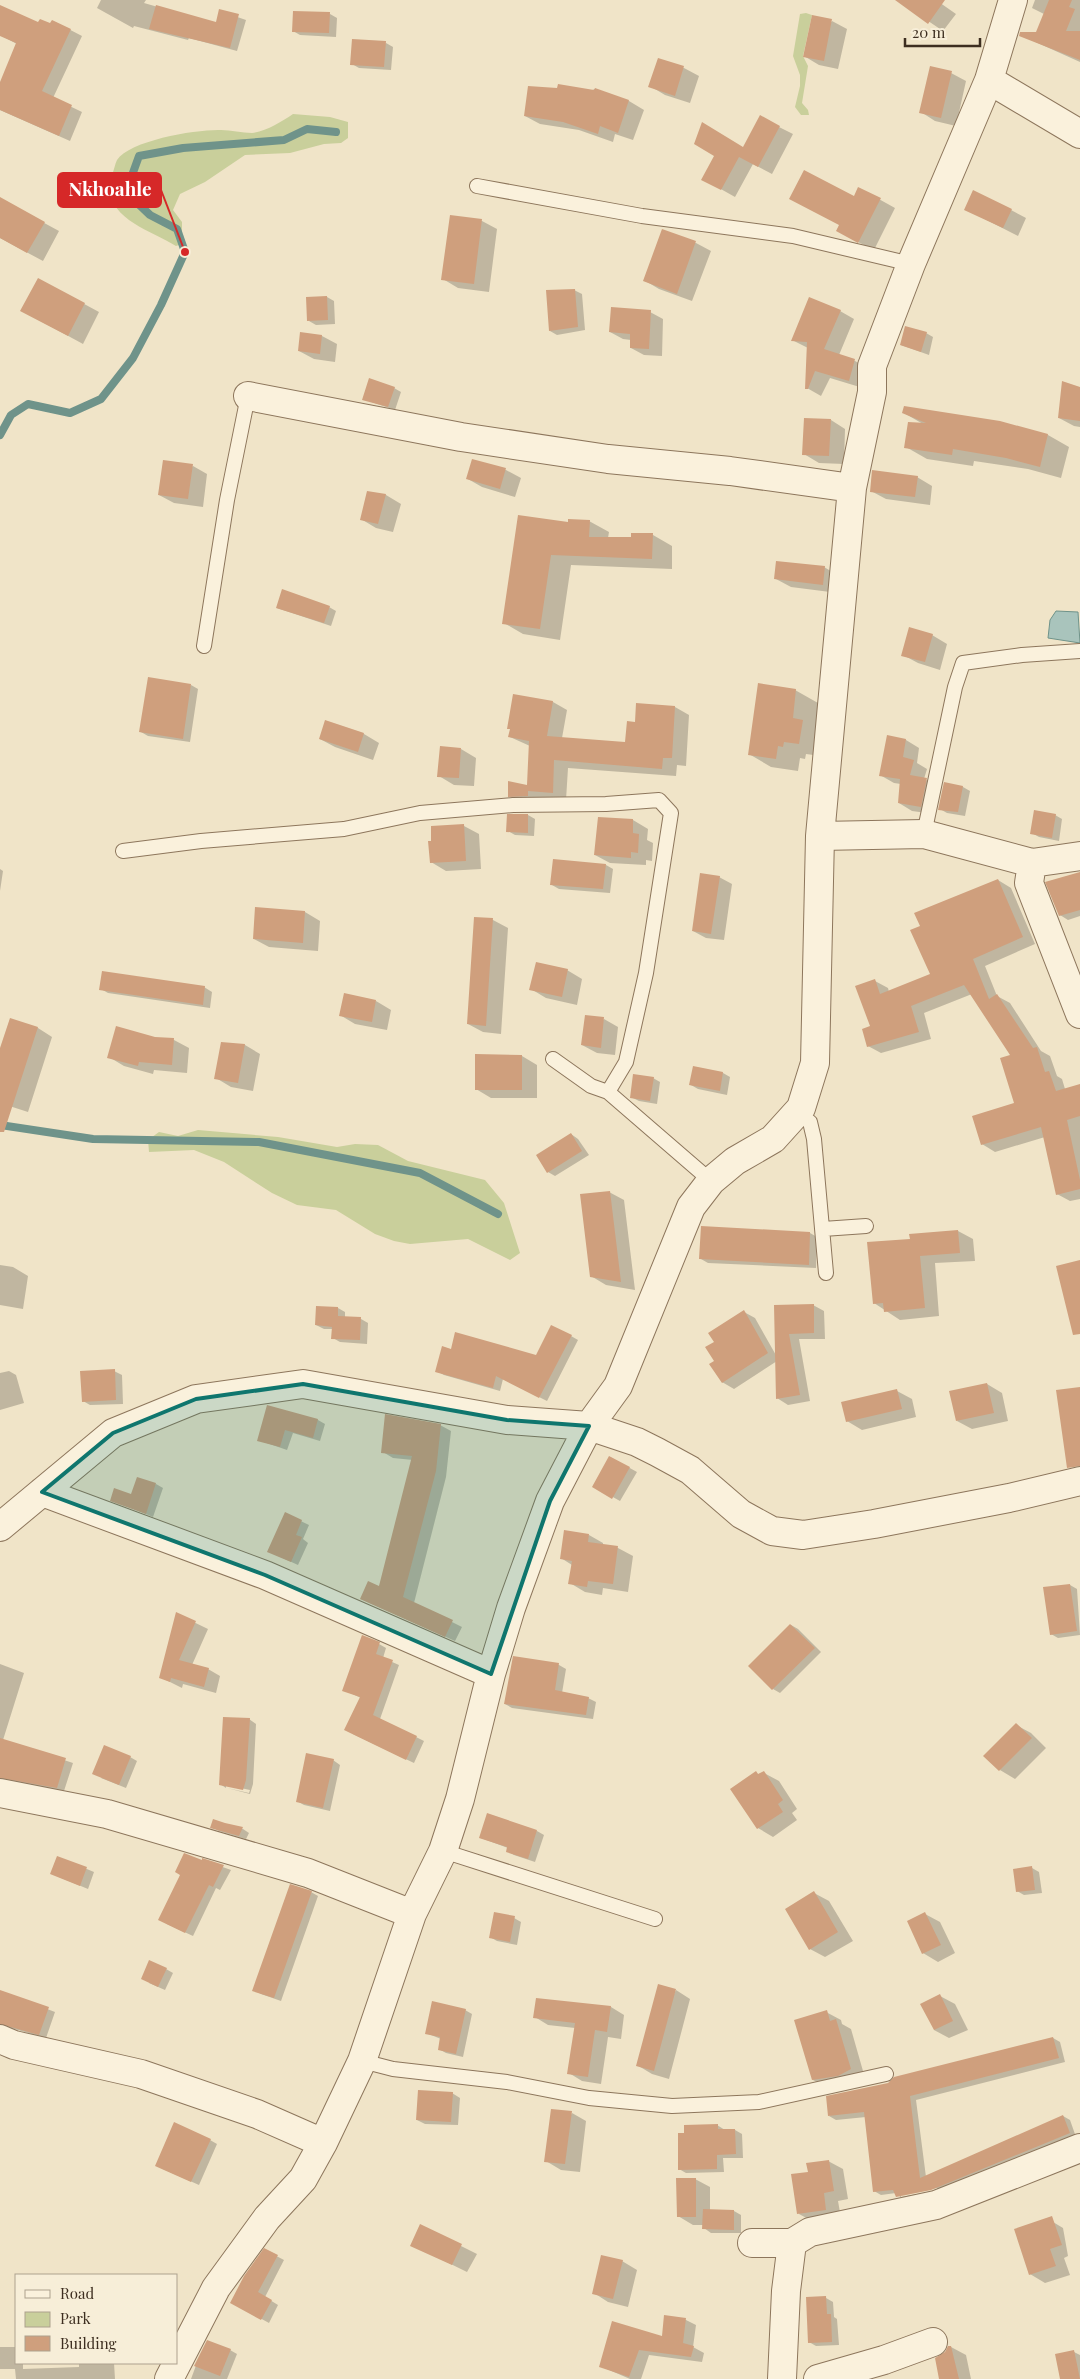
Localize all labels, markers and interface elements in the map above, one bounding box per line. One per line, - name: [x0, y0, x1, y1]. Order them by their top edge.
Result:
- scale bar: [905, 15, 980, 47]
- text: 20 m: [912, 22, 946, 42]
- callout: Nkhoahle: [58, 173, 161, 207]
- text: Nkhoahle: [68, 175, 152, 201]
- legend: [15, 2274, 178, 2364]
- text: Road: [60, 2283, 94, 2303]
- text: Park: [60, 2308, 92, 2328]
- text: Building: [60, 2333, 117, 2353]

